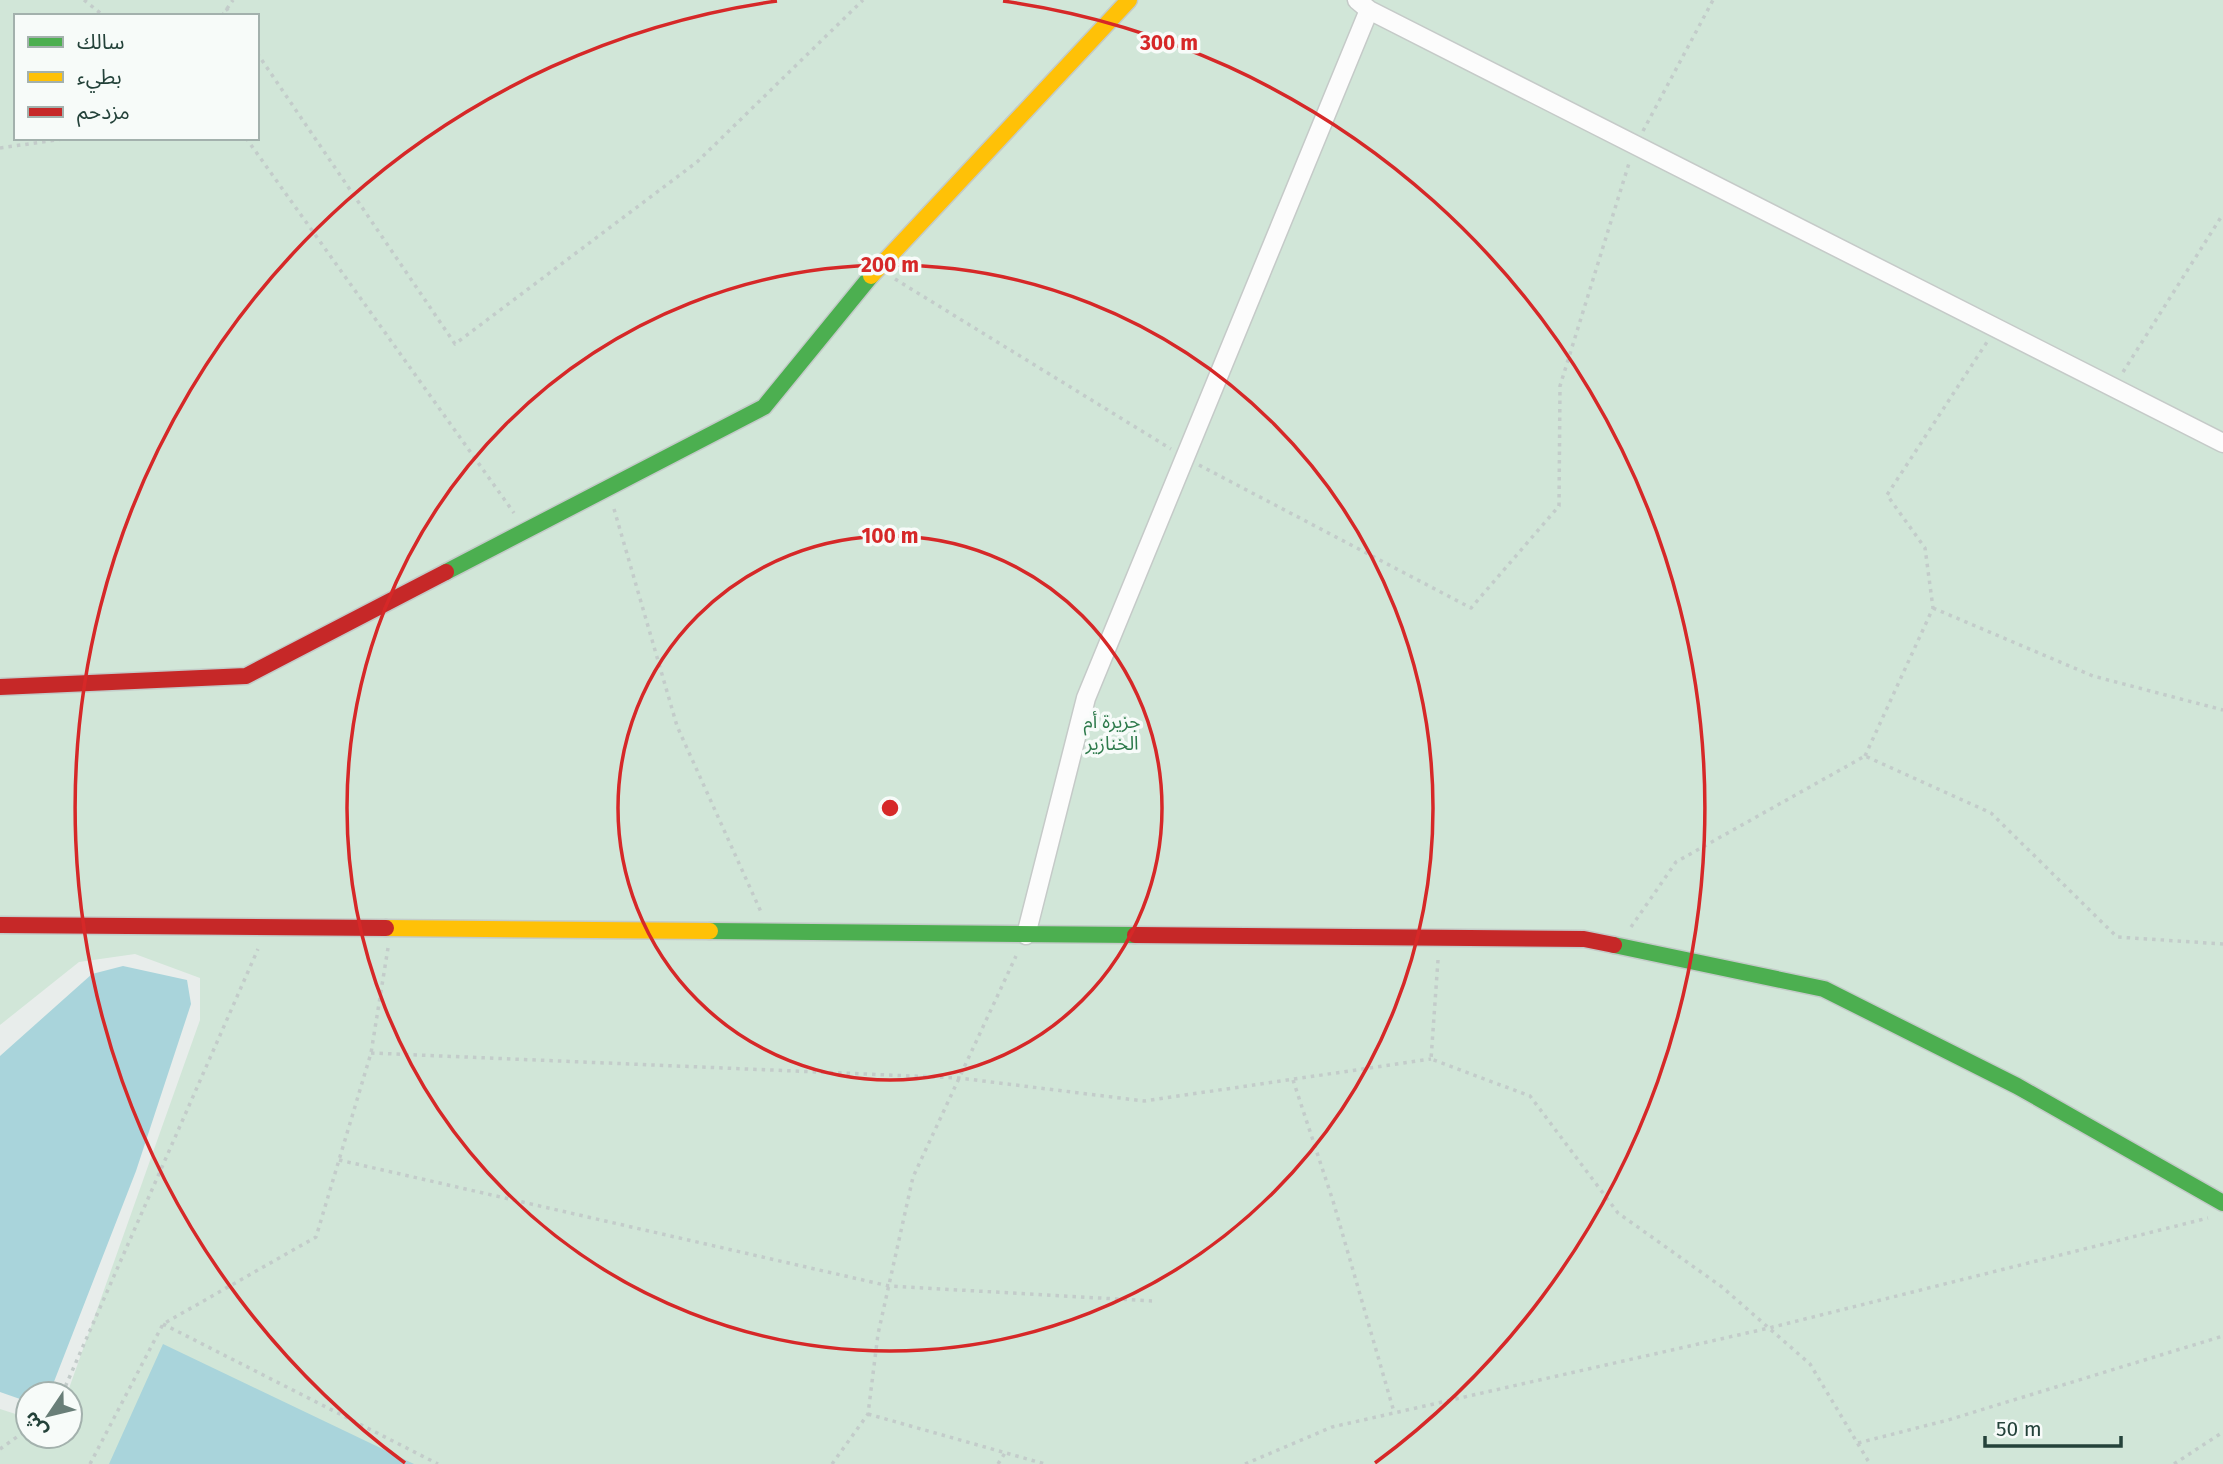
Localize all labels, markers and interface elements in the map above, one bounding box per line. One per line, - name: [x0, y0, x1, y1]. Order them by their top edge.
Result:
- legend: [14, 14, 259, 140]
- text: سالك: [77, 29, 124, 55]
- text: 300 m: [1139, 30, 1198, 56]
- text: بطيء: [77, 64, 122, 93]
- text: مزدحم: [77, 99, 130, 127]
- text: 200 m: [861, 252, 919, 278]
- text: 100 m: [861, 523, 919, 549]
- park label: جزيرة أم الخنازير: [1084, 710, 1140, 755]
- centre of rings: [878, 796, 902, 820]
- north arrow: [14, 1380, 84, 1450]
- scale bar: [1985, 1404, 2122, 1448]
- text: ش: [19, 1407, 52, 1442]
- text: 50 m: [1996, 1416, 2042, 1442]

